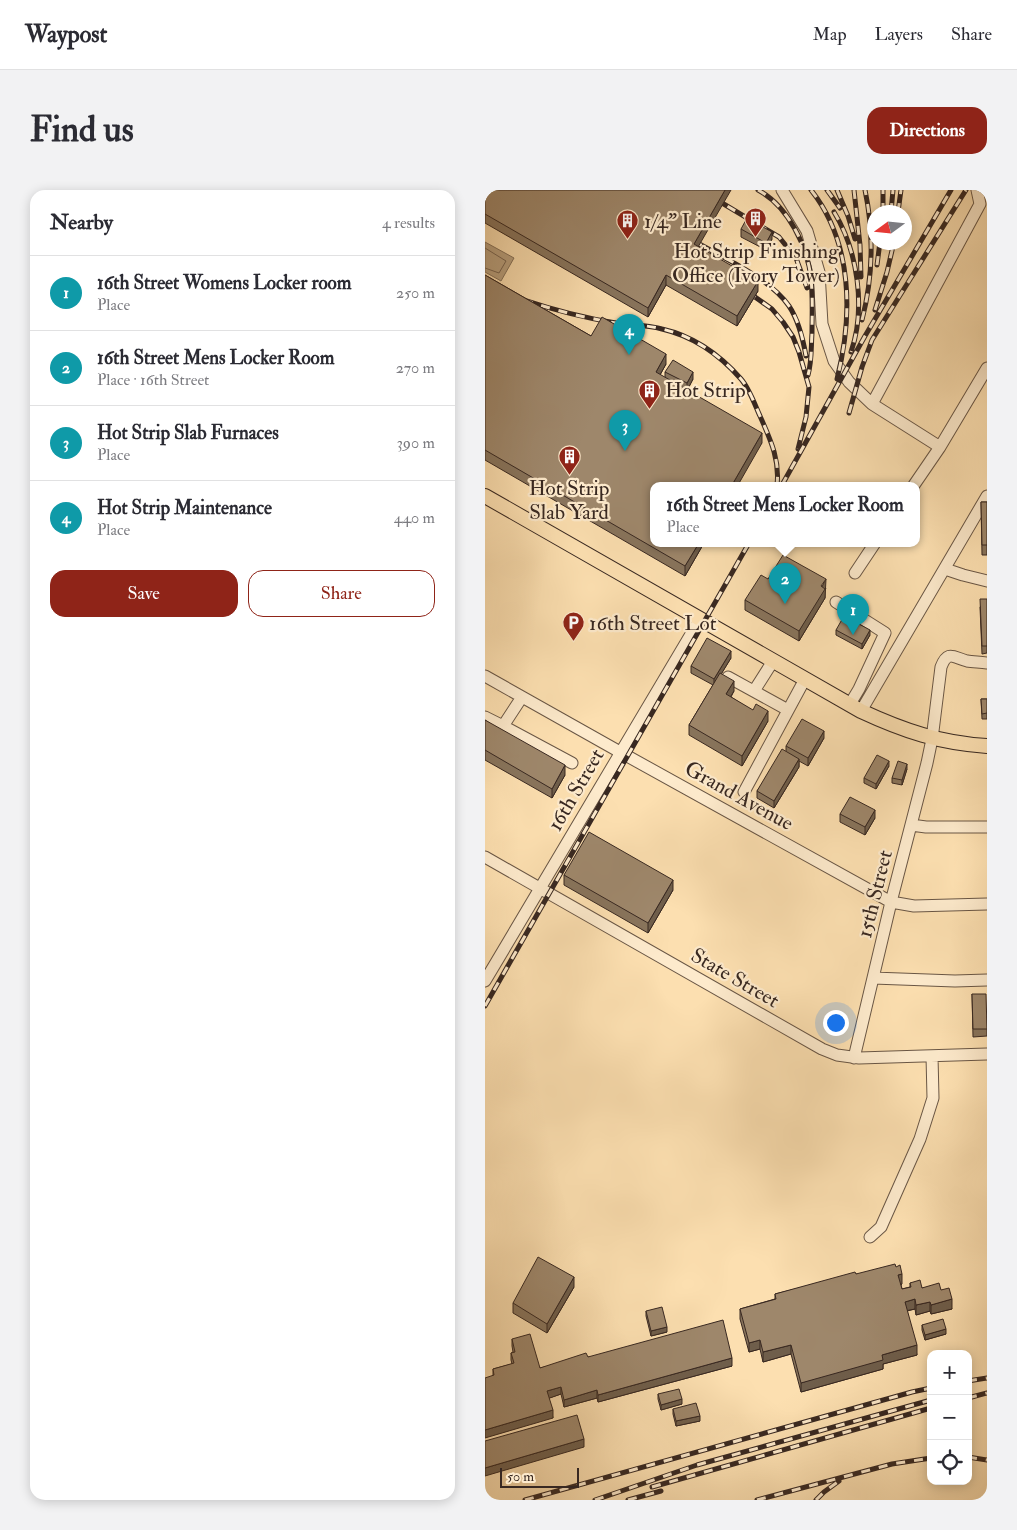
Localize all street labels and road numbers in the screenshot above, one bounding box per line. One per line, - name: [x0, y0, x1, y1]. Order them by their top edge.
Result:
- street label: 16th Street: [542, 744, 610, 836]
- street label: Grand Avenue: [680, 755, 798, 837]
- street label: 15th Street: [851, 847, 899, 941]
- street label: State Street: [686, 942, 784, 1014]

